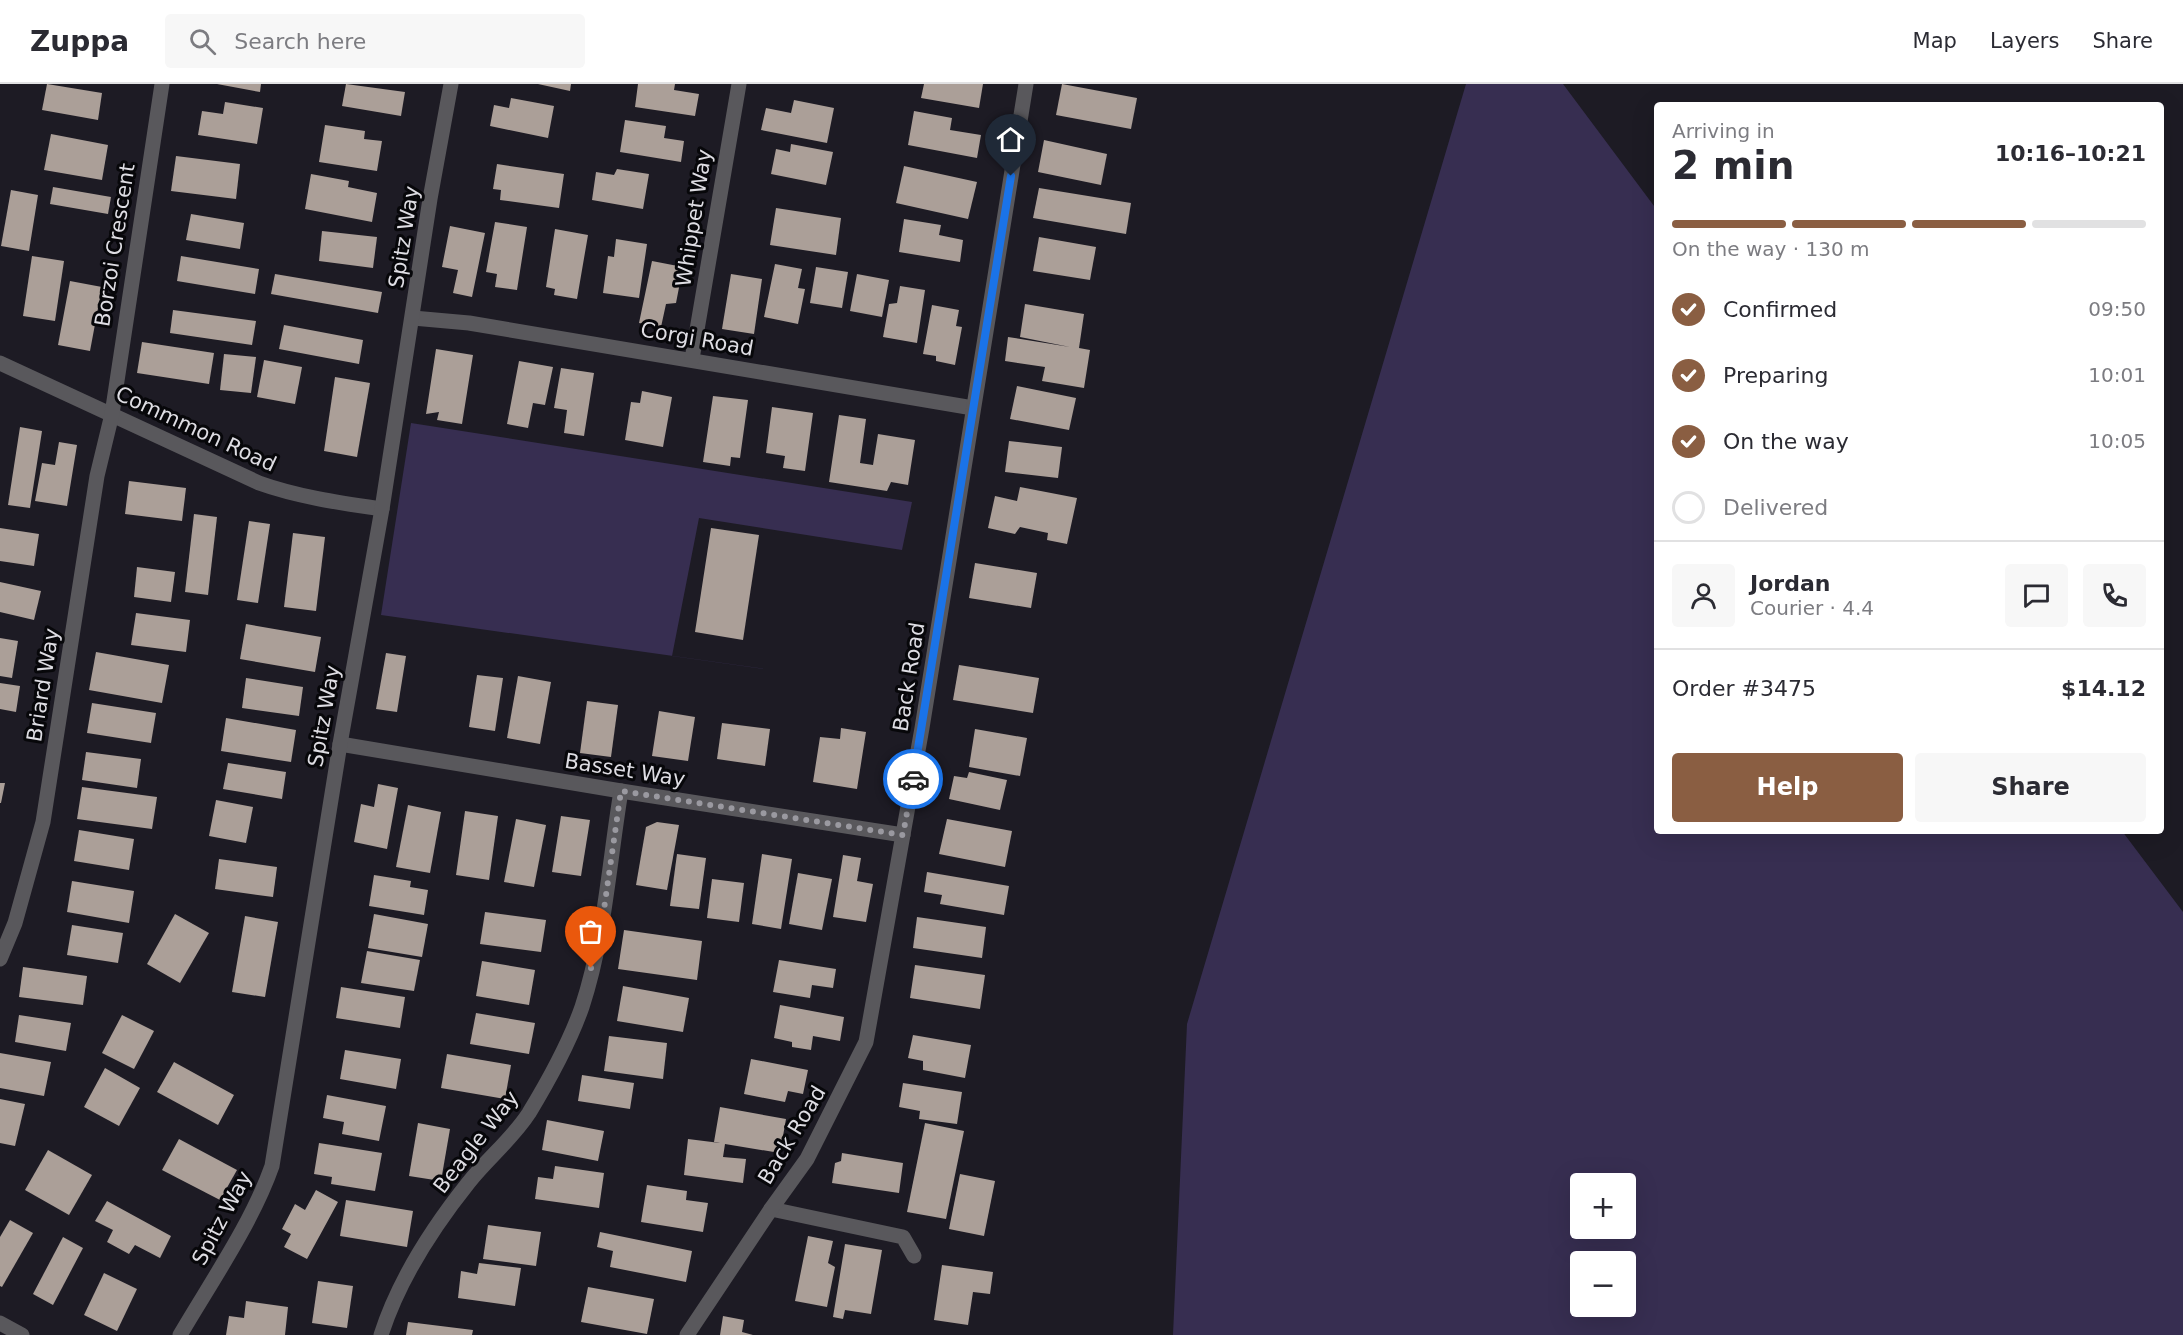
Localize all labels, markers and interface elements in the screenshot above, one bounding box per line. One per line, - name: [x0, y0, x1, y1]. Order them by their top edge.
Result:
- search box: [165, 14, 585, 68]
- text: Zuppa: [30, 25, 129, 58]
- icon: search: [186, 25, 219, 58]
- text: Search here: [234, 29, 366, 54]
- text: Map: [1913, 29, 1957, 53]
- text: Layers: [1990, 29, 2059, 53]
- text: Share: [2092, 29, 2153, 53]
- pin: [985, 114, 1036, 176]
- text: Arriving in: [1672, 119, 1775, 143]
- icon: home: [994, 123, 1027, 156]
- text: 10:16–10:21: [1995, 141, 2146, 166]
- text: 2 min: [1672, 143, 1794, 188]
- street label: Whippet Way: [671, 147, 717, 289]
- street label: Borzoi Crescent: [90, 162, 140, 328]
- street label: Spitz Way: [384, 184, 424, 290]
- text: On the way · 130 m: [1672, 237, 1870, 261]
- icon: check: [1672, 293, 1705, 326]
- text: Confirmed: [1723, 297, 1837, 322]
- text: 09:50: [2088, 297, 2146, 321]
- street label: Corgi Road: [639, 317, 755, 361]
- icon: check: [1672, 359, 1705, 392]
- text: Preparing: [1723, 363, 1829, 388]
- text: 10:01: [2088, 363, 2146, 387]
- street label: Commmon Road: [112, 381, 280, 477]
- icon: check: [1672, 425, 1705, 458]
- text: On the way: [1723, 429, 1849, 454]
- text: 10:05: [2088, 429, 2146, 453]
- text: Delivered: [1723, 495, 1828, 520]
- button: person: [1672, 564, 1735, 627]
- button: chat: [2005, 564, 2068, 627]
- button: phone: [2083, 564, 2146, 627]
- text: Jordan: [1750, 571, 1830, 596]
- text: Courier · 4.4: [1750, 596, 1874, 620]
- street label: Back Road: [889, 621, 929, 733]
- street label: Briard Way: [22, 626, 64, 744]
- street label: Spitz Way: [303, 663, 345, 769]
- text: Order #3475: [1672, 676, 1816, 701]
- text: $14.12: [2061, 676, 2146, 701]
- street label: Basset Way: [563, 749, 687, 791]
- courier: [883, 749, 943, 809]
- button: Help: [1672, 753, 1903, 822]
- button: Share: [1915, 753, 2146, 822]
- icon: car: [897, 763, 930, 796]
- pin: [565, 906, 616, 968]
- icon: bag: [574, 915, 607, 948]
- street label: Back Road: [753, 1082, 831, 1188]
- street label: Beagle Way: [428, 1086, 524, 1198]
- street label: Spitz Way: [187, 1167, 257, 1269]
- map controls: [1570, 1173, 1636, 1317]
- button: +: [1570, 1173, 1636, 1239]
- button: −: [1570, 1251, 1636, 1317]

